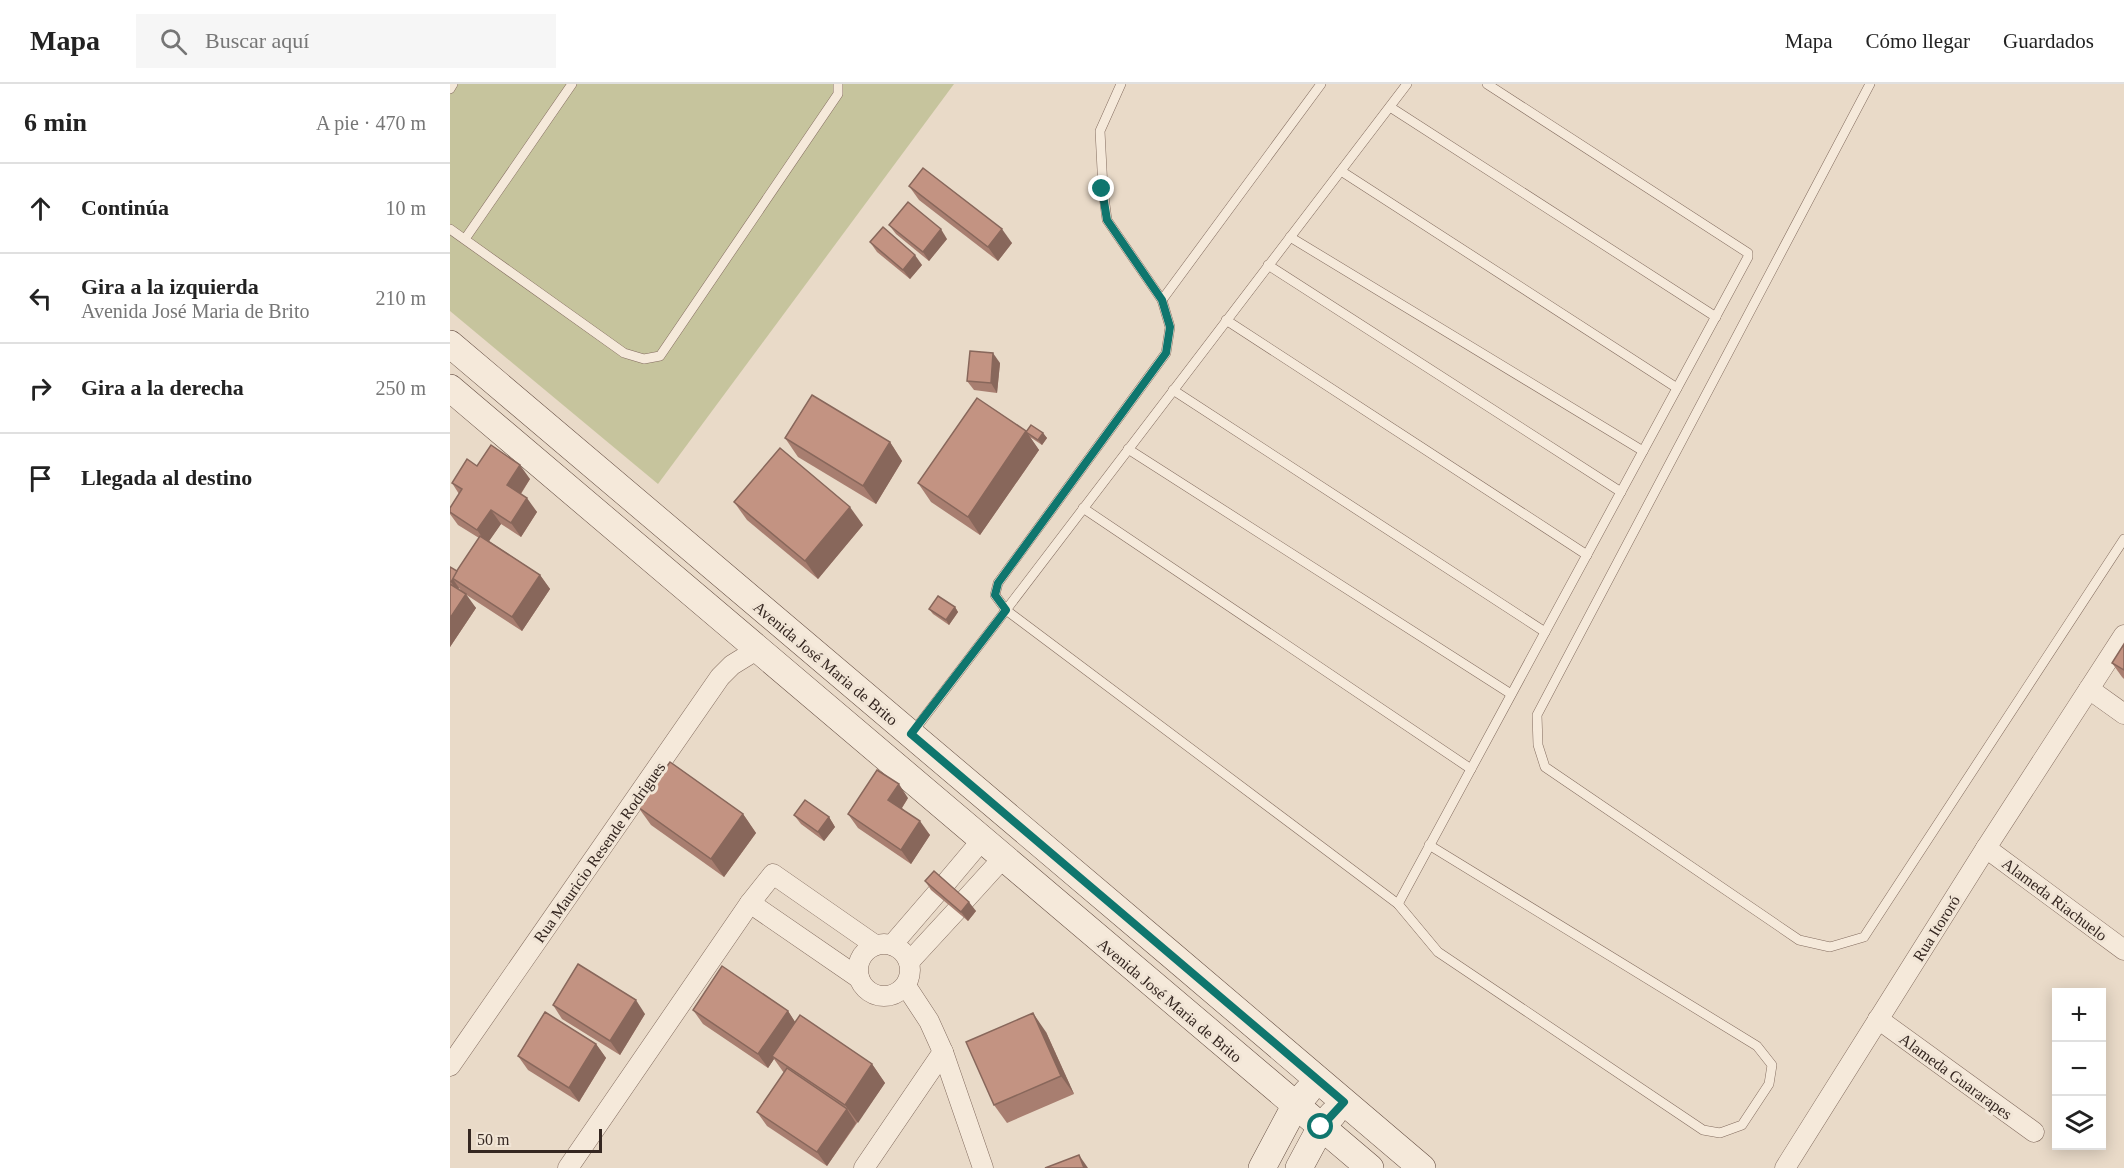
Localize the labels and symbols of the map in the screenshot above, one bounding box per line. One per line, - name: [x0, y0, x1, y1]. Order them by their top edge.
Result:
- route end: [1088, 175, 1114, 201]
- street label: Avenida José Maria de Brito: [750, 598, 901, 729]
- street label: Rua Mauricio Resende Rodrigues: [530, 759, 669, 946]
- street label: Alameda Riachuelo: [1999, 855, 2110, 944]
- street label: Rua Itororó: [1910, 892, 1963, 964]
- street label: Avenida José Maria de Brito: [1094, 935, 1245, 1066]
- street label: Alameda Guararapes: [1896, 1030, 2015, 1124]
- route start: [1307, 1113, 1333, 1139]
- scale bar: [468, 1126, 602, 1154]

